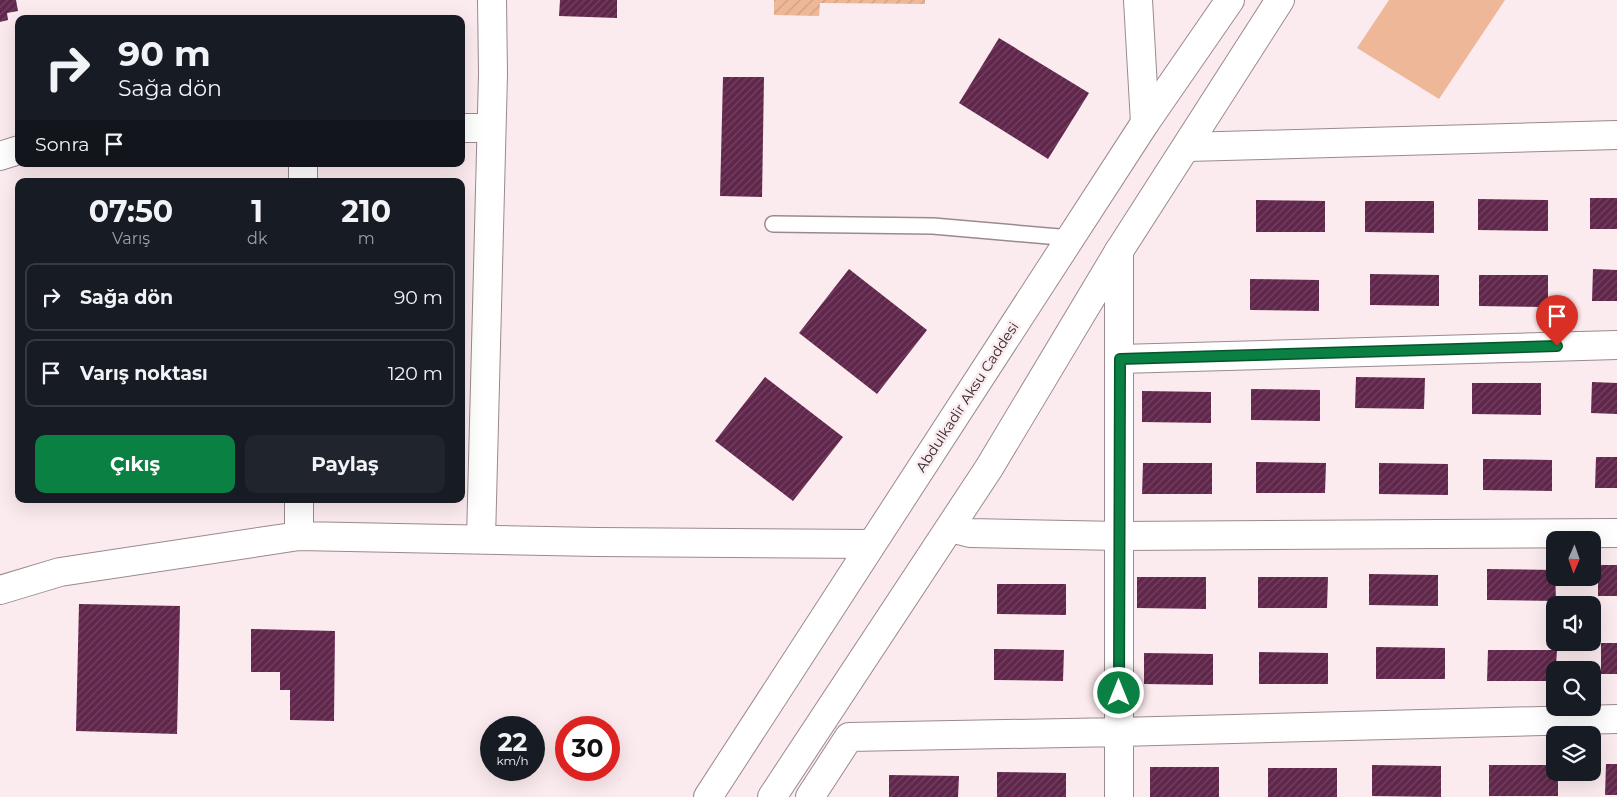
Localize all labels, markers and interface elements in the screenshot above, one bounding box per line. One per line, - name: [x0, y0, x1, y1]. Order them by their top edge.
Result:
- text: 90 m: [118, 32, 211, 75]
- icon: right: [35, 35, 100, 100]
- text: Sağa dön: [118, 75, 222, 102]
- icon: arrive: [100, 130, 128, 158]
- text: Sonra: [35, 133, 90, 156]
- text: 07:50: [89, 193, 173, 230]
- text: 1: [251, 193, 263, 230]
- text: 210: [341, 193, 391, 230]
- text: Varış: [112, 229, 150, 248]
- text: dk: [247, 229, 267, 248]
- text: m: [358, 229, 375, 248]
- icon: right: [37, 283, 65, 311]
- text: Sağa dön: [80, 286, 173, 309]
- text: 90 m: [394, 286, 443, 309]
- pin: [1536, 295, 1578, 346]
- icon: arrive: [1543, 302, 1571, 330]
- street label: Abdulkadir Aksu Caddesi: [912, 319, 1022, 475]
- icon: arrive: [37, 359, 65, 387]
- text: Varış noktası: [80, 362, 208, 385]
- text: 120 m: [388, 362, 443, 385]
- button: Çıkış: [35, 435, 235, 493]
- button: Paylaş: [245, 435, 445, 493]
- north arrow: [1546, 531, 1601, 586]
- map controls: [1546, 531, 1601, 781]
- button: sound: [1546, 596, 1601, 651]
- button: search: [1546, 661, 1601, 716]
- position arrow: [1092, 666, 1144, 718]
- speed limit sign: 30: [555, 716, 620, 781]
- button: layers: [1546, 726, 1601, 781]
- text: 22: [498, 727, 527, 757]
- text: km/h: [496, 753, 529, 768]

